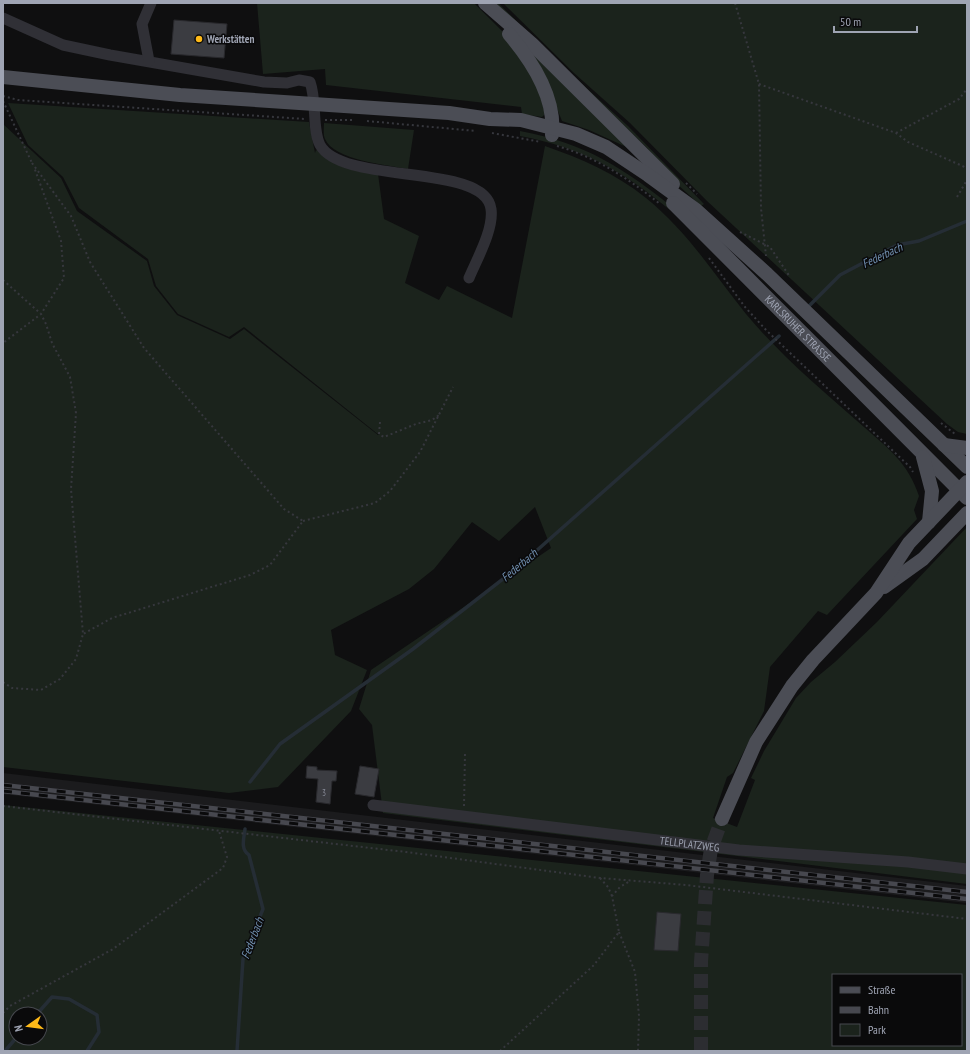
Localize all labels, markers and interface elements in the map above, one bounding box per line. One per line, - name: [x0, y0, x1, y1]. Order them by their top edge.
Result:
- scale bar: [834, 8, 917, 34]
- text: 50 m: [840, 14, 861, 29]
- place label: Werkstätten: [206, 32, 254, 46]
- marker: Werkstätten: [194, 34, 204, 44]
- water label: Federbach: [859, 239, 905, 271]
- street label: KARLSRUHER STRASSE: [762, 292, 834, 365]
- water label: Federbach: [498, 545, 541, 585]
- house number: 3: [322, 787, 326, 798]
- street label: TELLPLATZWEG: [659, 833, 720, 855]
- water label: Federbach: [237, 915, 267, 961]
- legend: [832, 974, 962, 1046]
- text: Straße: [868, 982, 895, 997]
- text: Bahn: [868, 1002, 889, 1017]
- north arrow: [8, 1006, 48, 1046]
- text: Park: [868, 1022, 886, 1037]
- text: N: [11, 1024, 26, 1033]

